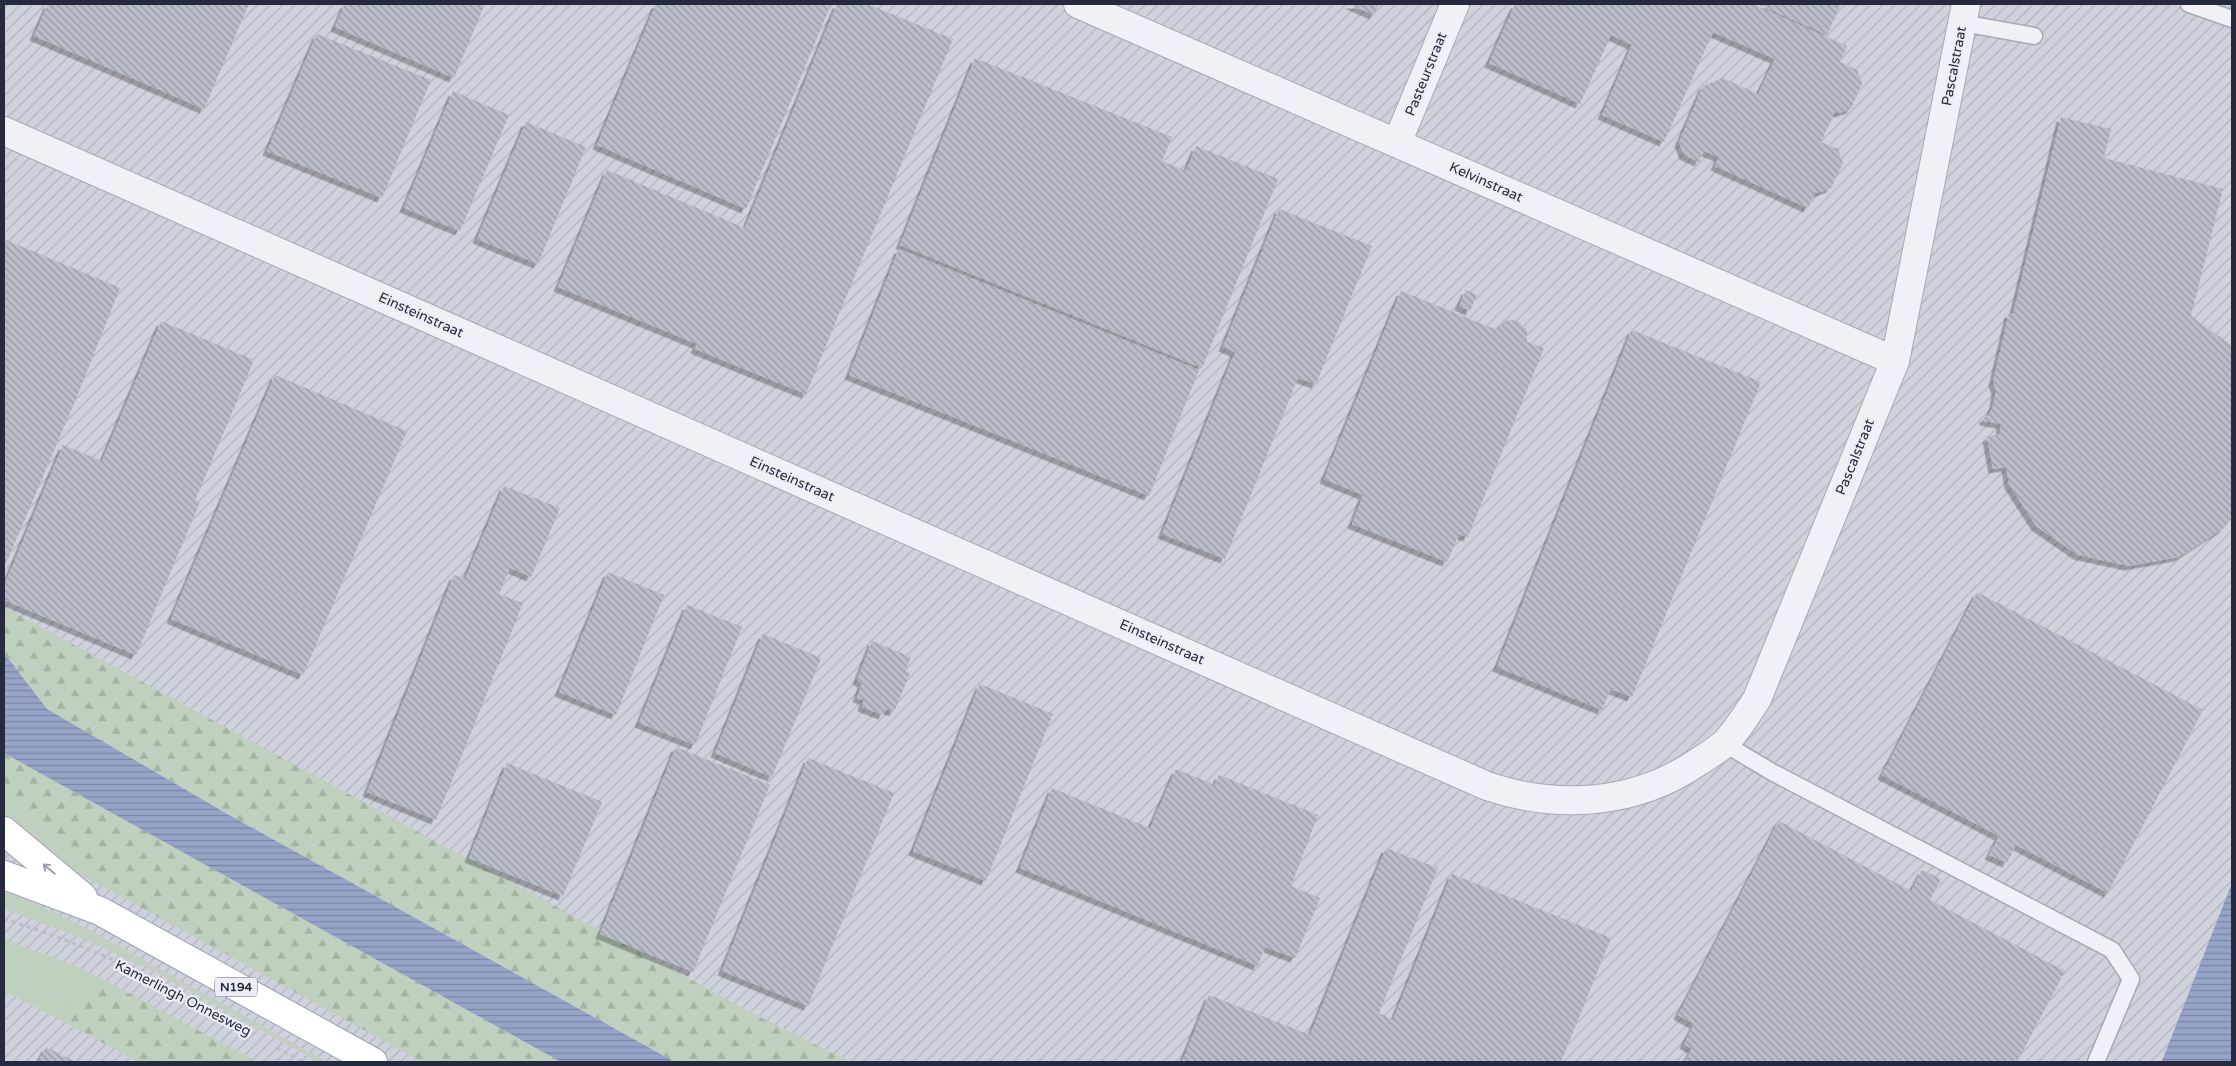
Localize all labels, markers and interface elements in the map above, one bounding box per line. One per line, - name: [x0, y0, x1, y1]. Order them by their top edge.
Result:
- street label: Pascalstraat: [1938, 24, 1970, 107]
- street label: Pasteurstraat: [1401, 29, 1451, 118]
- street label: Kelvinstraat: [1447, 158, 1526, 206]
- street label: Einsteinstraat: [376, 289, 467, 342]
- street label: Pascalstraat: [1832, 416, 1878, 498]
- street label: Einsteinstraat: [747, 453, 838, 506]
- street label: Einsteinstraat: [1117, 616, 1208, 669]
- one-way arrow: [43, 863, 56, 874]
- street label: Kamerlingh Onnesweg: [112, 956, 254, 1040]
- road number: N194: [215, 978, 257, 996]

